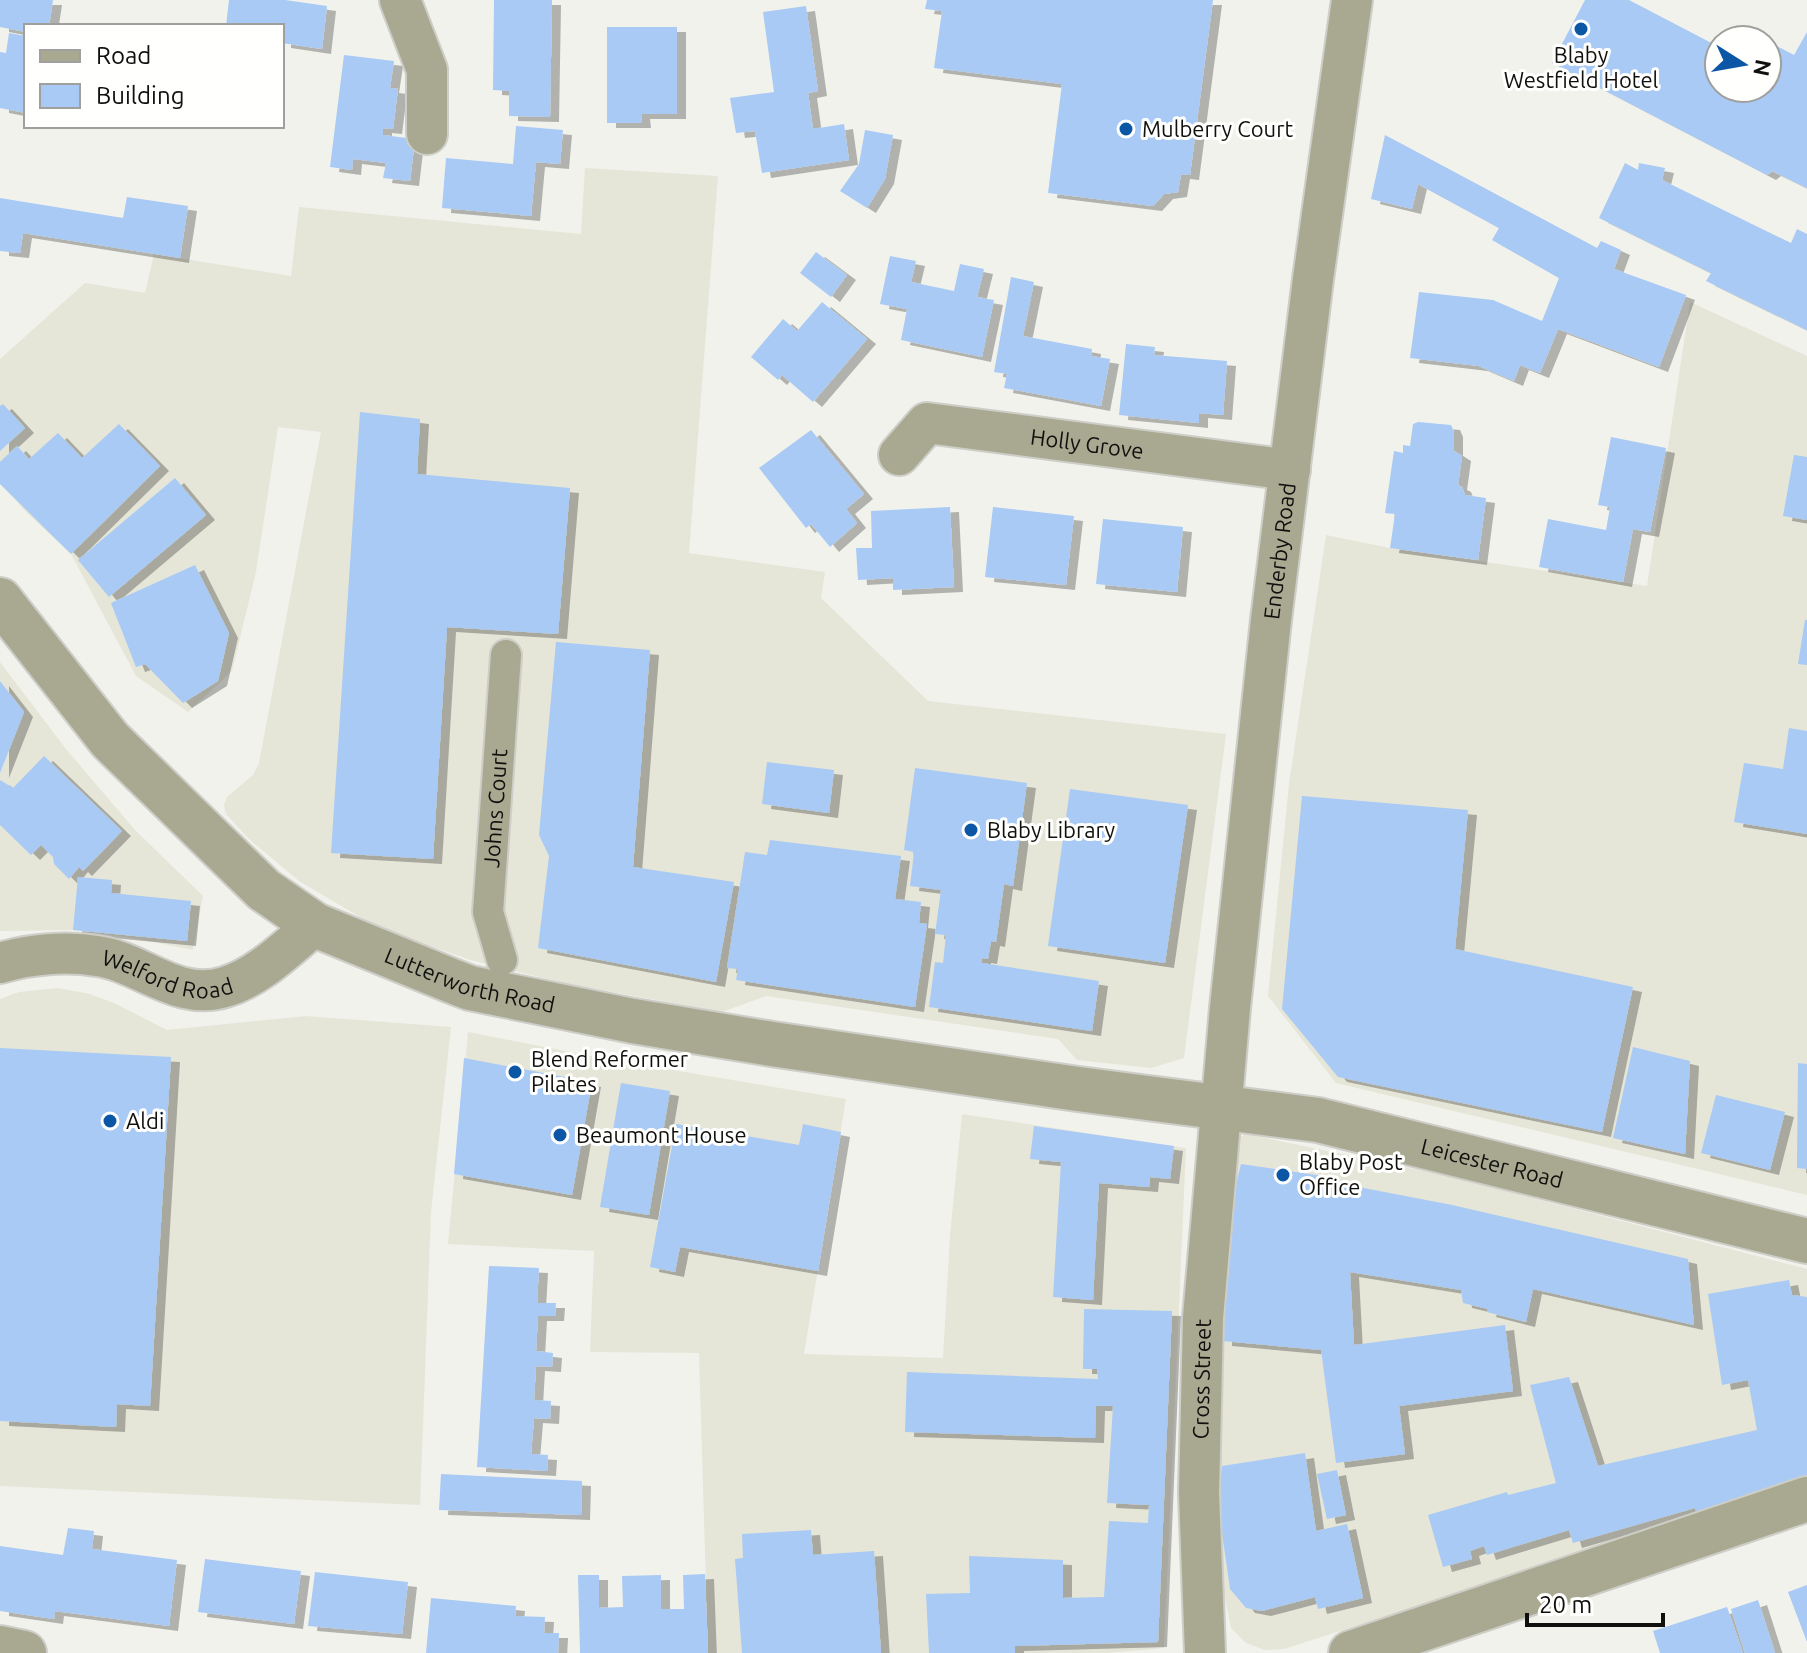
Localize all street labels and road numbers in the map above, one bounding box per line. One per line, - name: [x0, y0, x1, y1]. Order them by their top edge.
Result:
- street label: Holly Grove: [1029, 424, 1145, 463]
- street label: Enderby Road: [1258, 481, 1300, 621]
- street label: Johns Court: [478, 747, 511, 869]
- street label: Lutterworth Road: [381, 942, 557, 1017]
- street label: Welford Road: [100, 944, 236, 1002]
- street label: Leicester Road: [1419, 1133, 1566, 1192]
- street label: Cross Street: [1187, 1318, 1215, 1440]

